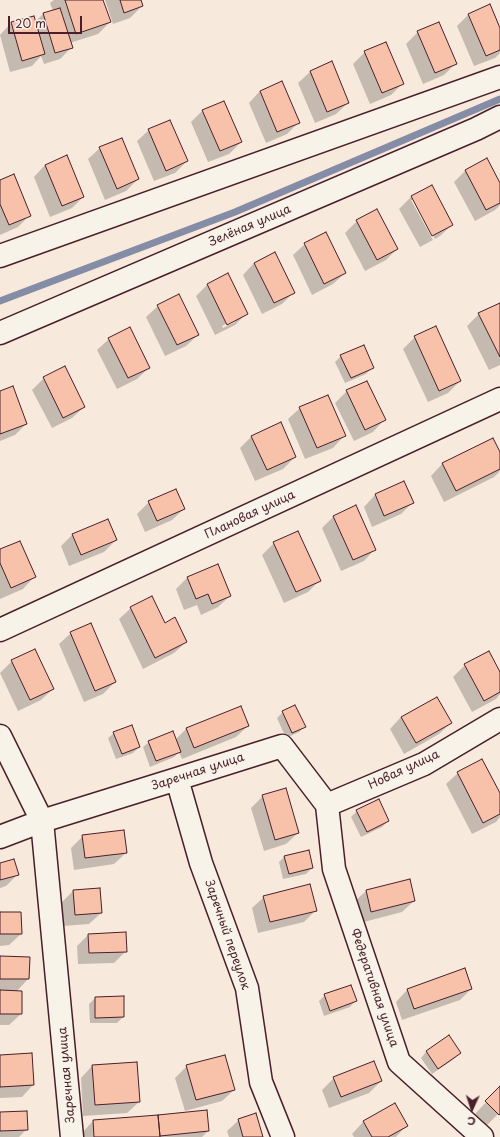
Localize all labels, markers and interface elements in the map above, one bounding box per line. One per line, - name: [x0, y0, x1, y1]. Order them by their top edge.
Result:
- scale bar: [10, 8, 84, 34]
- text: 20 m: [15, 14, 46, 32]
- street label: Зелёная улица: [207, 202, 293, 250]
- street label: Плановая улица: [203, 488, 297, 542]
- street label: Новая улица: [366, 747, 442, 793]
- street label: Заречная улица: [150, 750, 246, 794]
- street label: Заречный переулок: [201, 878, 253, 992]
- street label: Федеративная улица: [347, 927, 401, 1049]
- street label: Заречная улица: [56, 1026, 78, 1124]
- north arrow: [452, 1089, 492, 1129]
- text: С: [467, 1113, 476, 1130]

